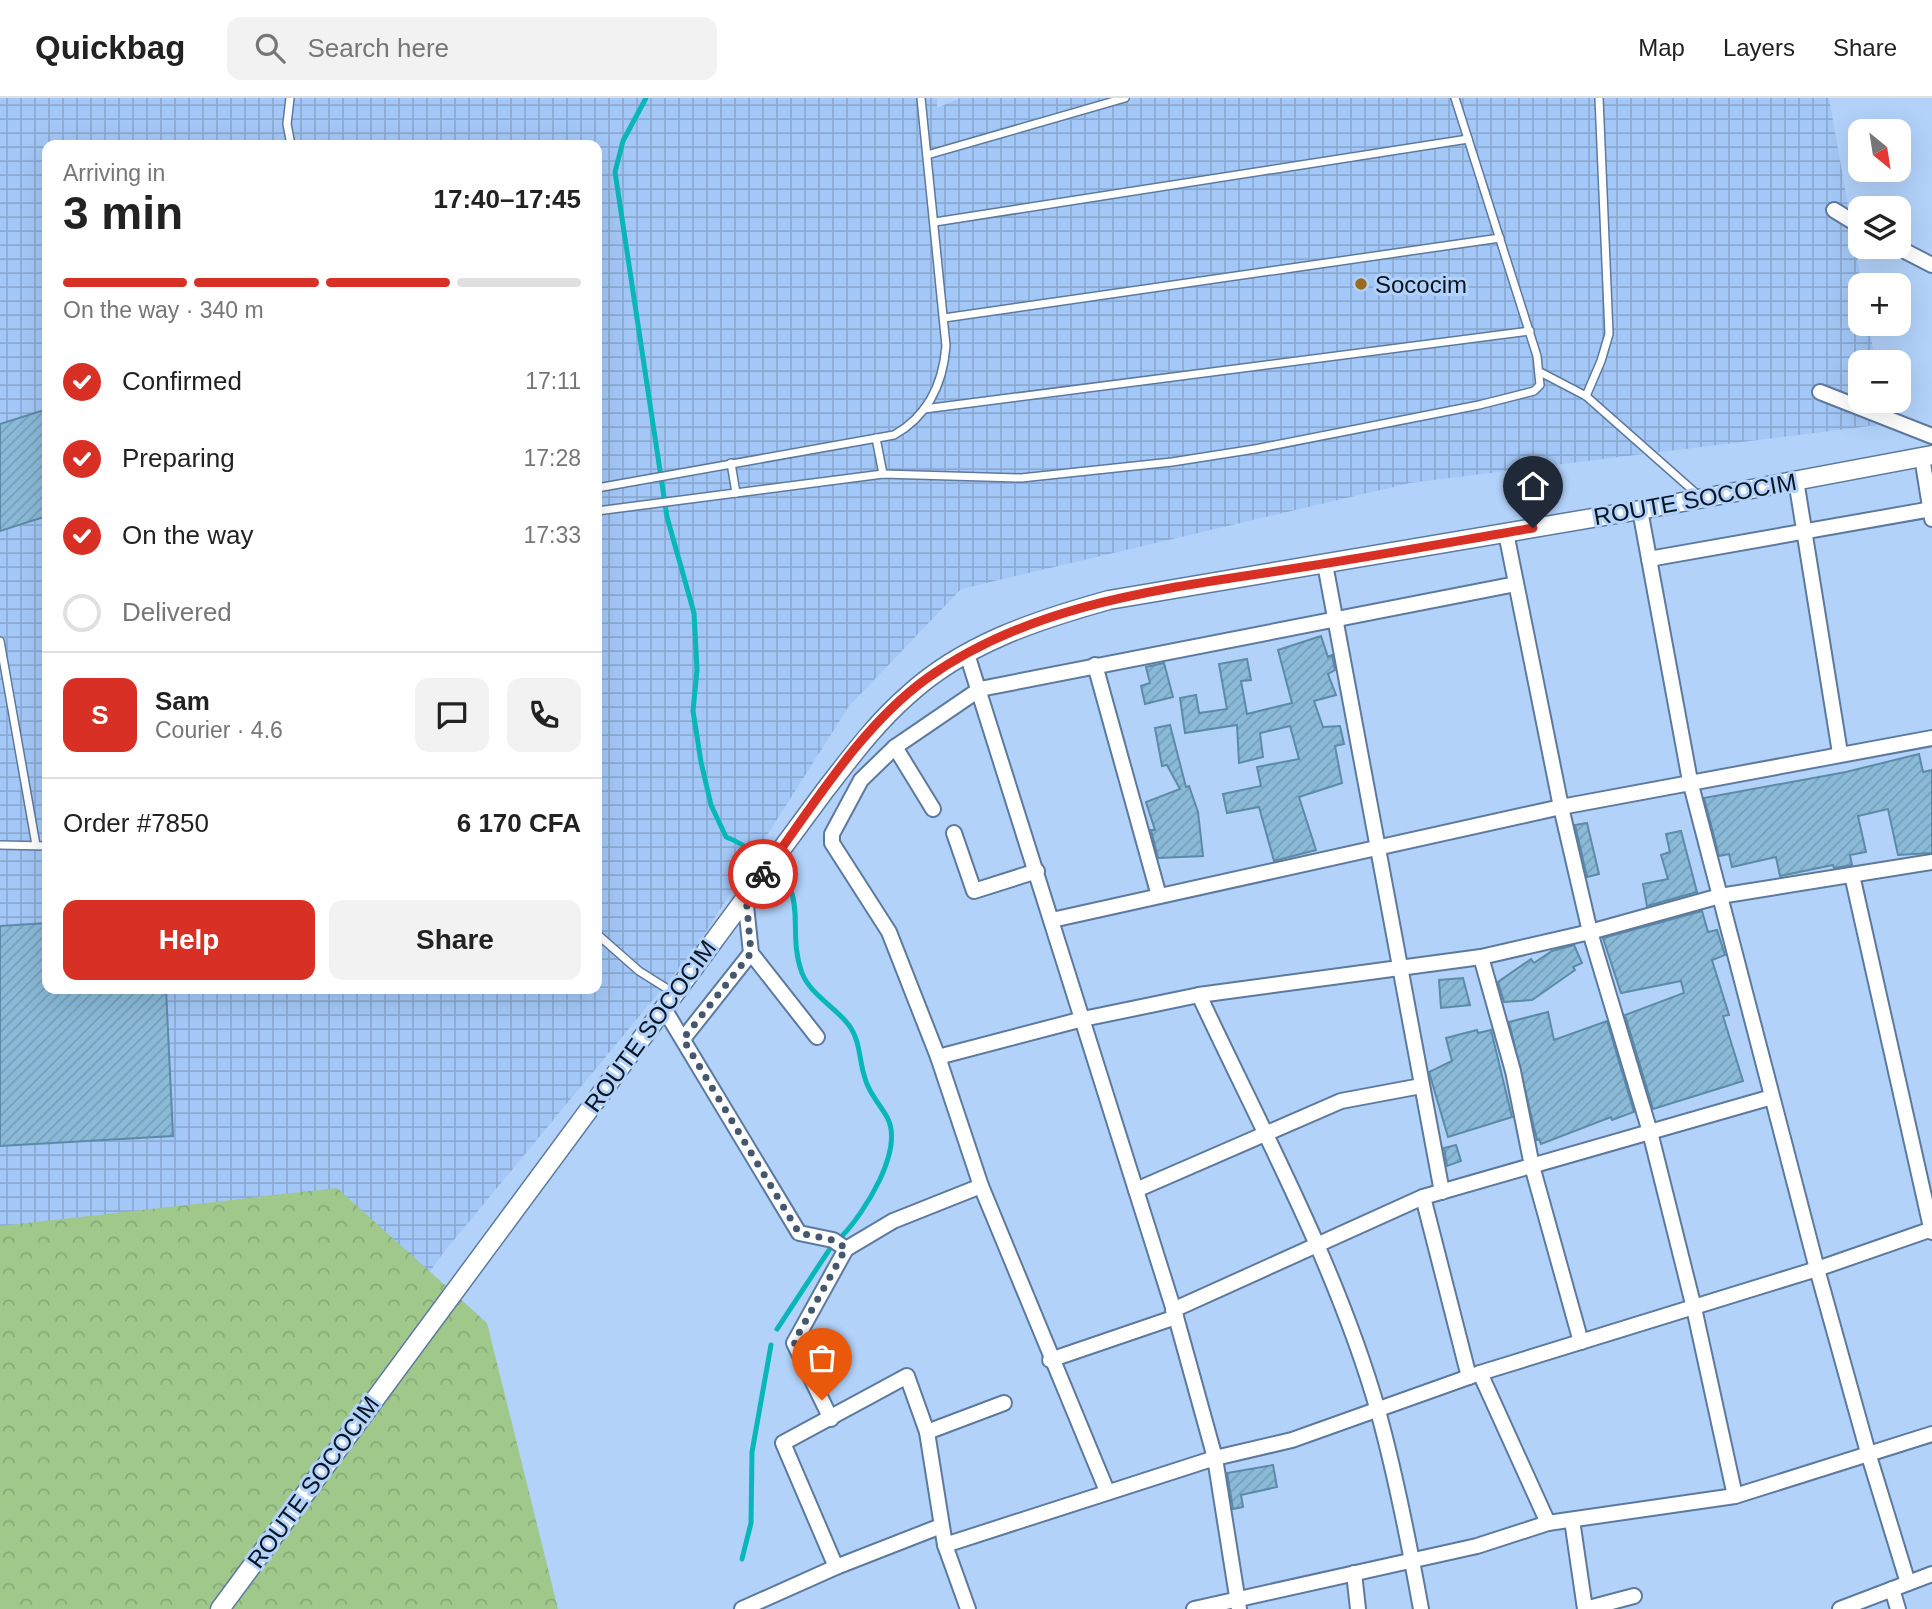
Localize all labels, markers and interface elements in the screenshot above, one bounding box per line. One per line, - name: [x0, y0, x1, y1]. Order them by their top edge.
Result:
- search box: [227, 17, 717, 80]
- text: Quickbag: [35, 29, 185, 66]
- icon: search: [251, 29, 289, 67]
- text: Search here: [307, 33, 449, 63]
- text: Map: [1638, 34, 1685, 61]
- text: Layers: [1723, 34, 1795, 61]
- text: Share: [1833, 34, 1897, 61]
- north arrow: [1848, 119, 1911, 182]
- map controls: [1848, 119, 1911, 413]
- text: Arriving in: [63, 160, 165, 186]
- text: 17:40–17:45: [434, 184, 581, 214]
- text: 3 min: [63, 187, 183, 239]
- button: layers: [1848, 196, 1911, 259]
- place label: Sococim: [1375, 271, 1467, 298]
- button: +: [1848, 273, 1911, 336]
- marker: Sococim: [1353, 276, 1369, 292]
- text: On the way · 340 m: [63, 297, 264, 323]
- button: −: [1848, 350, 1911, 413]
- icon: check: [63, 363, 101, 401]
- text: Confirmed: [122, 366, 242, 396]
- text: 17:11: [525, 368, 581, 394]
- icon: check: [63, 440, 101, 478]
- text: Preparing: [122, 443, 235, 473]
- text: 17:28: [523, 445, 581, 471]
- pin: [1503, 456, 1563, 528]
- icon: home: [1514, 467, 1552, 505]
- street label: ROUTE SOCOCIM: [1592, 468, 1798, 530]
- icon: check: [63, 517, 101, 555]
- text: On the way: [122, 520, 254, 550]
- text: 17:33: [523, 522, 581, 548]
- text: Delivered: [122, 597, 232, 627]
- button: chat: [415, 678, 489, 752]
- button: phone: [507, 678, 581, 752]
- text: Sam: [155, 686, 210, 716]
- text: S: [91, 700, 109, 730]
- text: Courier · 4.6: [155, 717, 283, 743]
- text: Order #7850: [63, 808, 209, 838]
- text: 6 170 CFA: [457, 808, 581, 838]
- courier: [728, 839, 798, 909]
- icon: bike: [744, 855, 782, 893]
- button: Help: [63, 900, 315, 980]
- button: Share: [329, 900, 581, 980]
- street label: ROUTE SOCOCIM: [579, 935, 721, 1117]
- pin: [792, 1328, 852, 1400]
- icon: bag: [803, 1339, 841, 1377]
- street label: ROUTE SOCOCIM: [242, 1391, 384, 1573]

